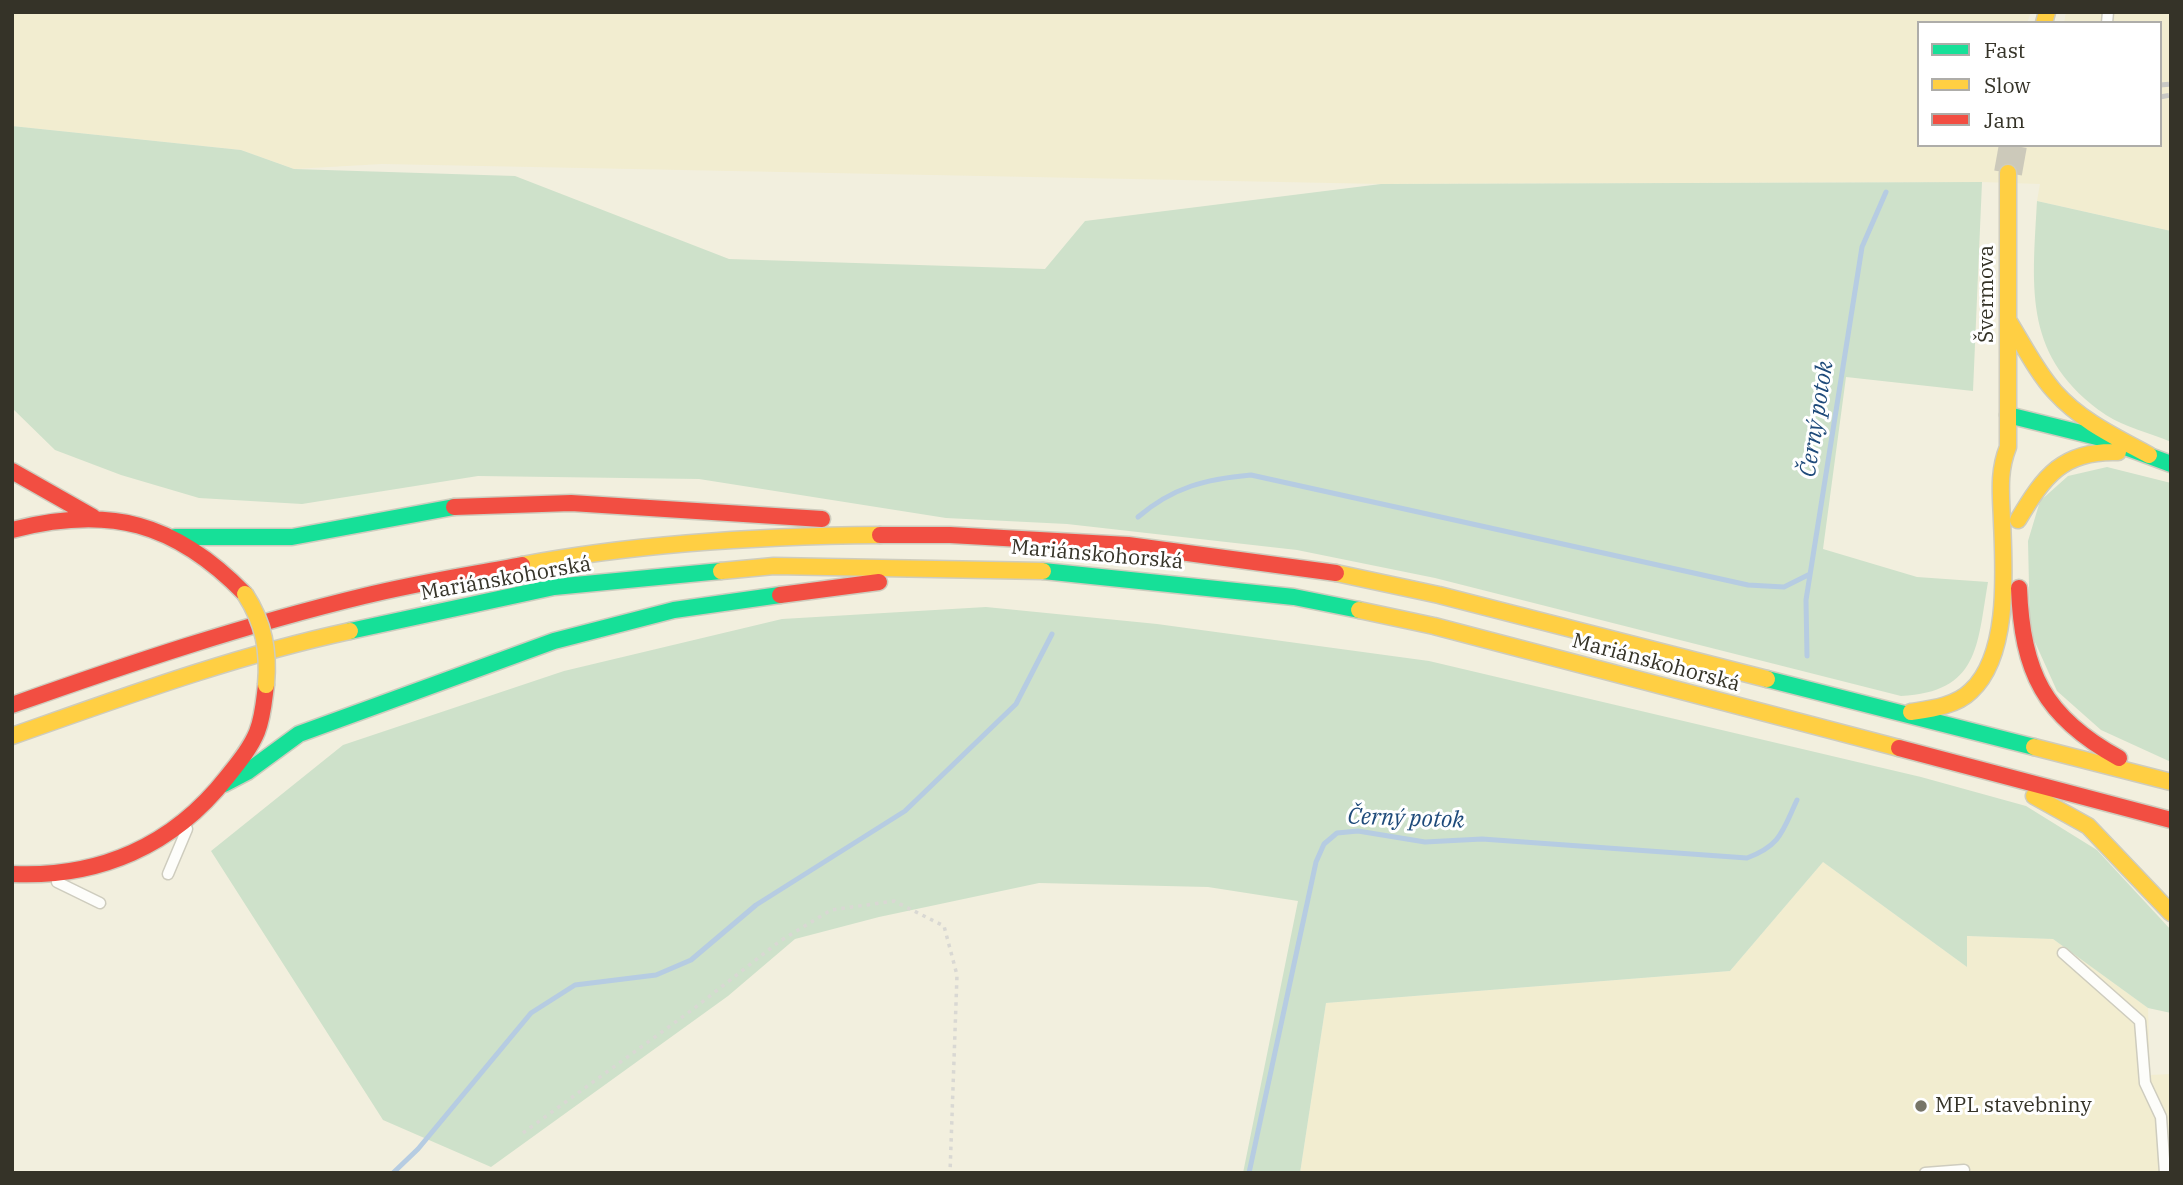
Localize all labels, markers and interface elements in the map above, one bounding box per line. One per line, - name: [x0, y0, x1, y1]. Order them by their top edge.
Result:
- legend: [1917, 21, 2162, 147]
- text: Fast: [1984, 36, 2025, 64]
- text: Slow: [1984, 71, 2031, 99]
- text: Jam: [1984, 106, 2025, 134]
- street label: Švermova: [1974, 245, 2000, 343]
- water label: Černý potok: [1794, 359, 1840, 479]
- street label: Mariánskohorská: [1010, 535, 1184, 575]
- street label: Mariánskohorská: [419, 552, 593, 606]
- street label: Mariánskohorská: [1569, 628, 1743, 698]
- water label: Černý potok: [1347, 803, 1465, 835]
- place label: MPL stavebniny: [1935, 1093, 2092, 1119]
- marker: MPL stavebniny: [1913, 1098, 1929, 1114]

